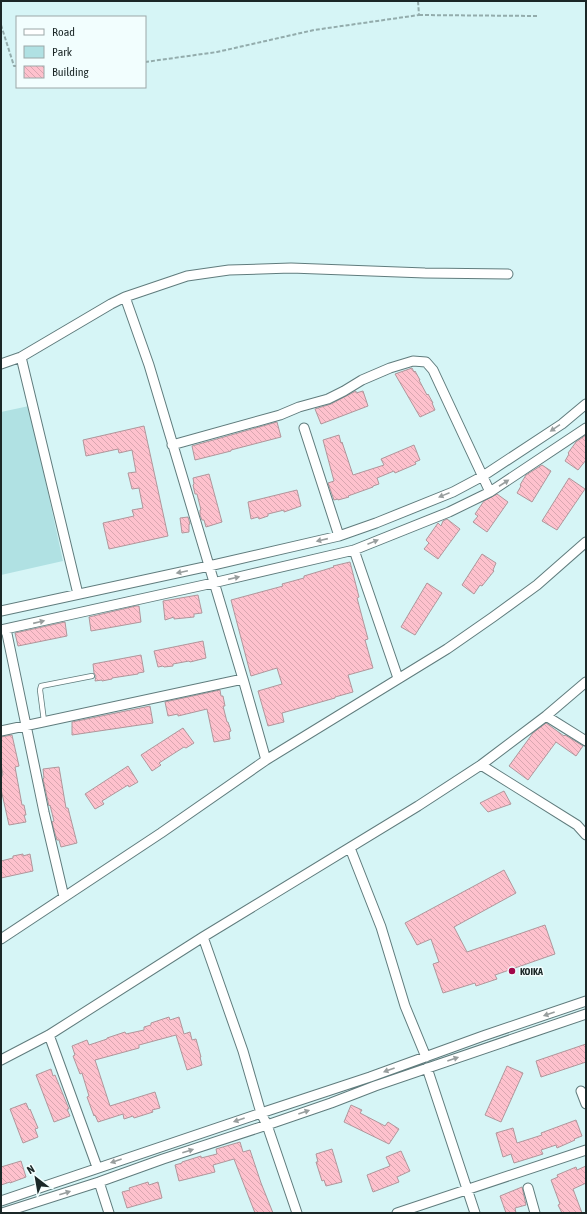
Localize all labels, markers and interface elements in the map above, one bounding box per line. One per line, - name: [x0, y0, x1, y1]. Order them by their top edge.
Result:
- legend: [16, 16, 146, 88]
- text: Road: [52, 25, 75, 39]
- text: Park: [52, 45, 73, 59]
- text: Building: [52, 65, 90, 79]
- one-way arrow: [550, 425, 561, 432]
- one-way arrow: [498, 479, 510, 486]
- one-way arrow: [438, 493, 450, 499]
- one-way arrow: [316, 537, 328, 543]
- one-way arrow: [368, 539, 380, 545]
- one-way arrow: [176, 569, 188, 575]
- one-way arrow: [228, 575, 240, 581]
- one-way arrow: [33, 618, 45, 624]
- marker: KOIKA: [507, 966, 517, 976]
- place label: KOIKA: [520, 966, 543, 977]
- one-way arrow: [543, 1011, 555, 1017]
- one-way arrow: [447, 1056, 459, 1062]
- one-way arrow: [382, 1067, 394, 1073]
- one-way arrow: [299, 1109, 311, 1115]
- one-way arrow: [233, 1117, 245, 1123]
- one-way arrow: [183, 1148, 195, 1154]
- north arrow: [16, 1158, 56, 1198]
- one-way arrow: [109, 1159, 121, 1165]
- text: N: [25, 1163, 37, 1176]
- one-way arrow: [60, 1189, 72, 1195]

